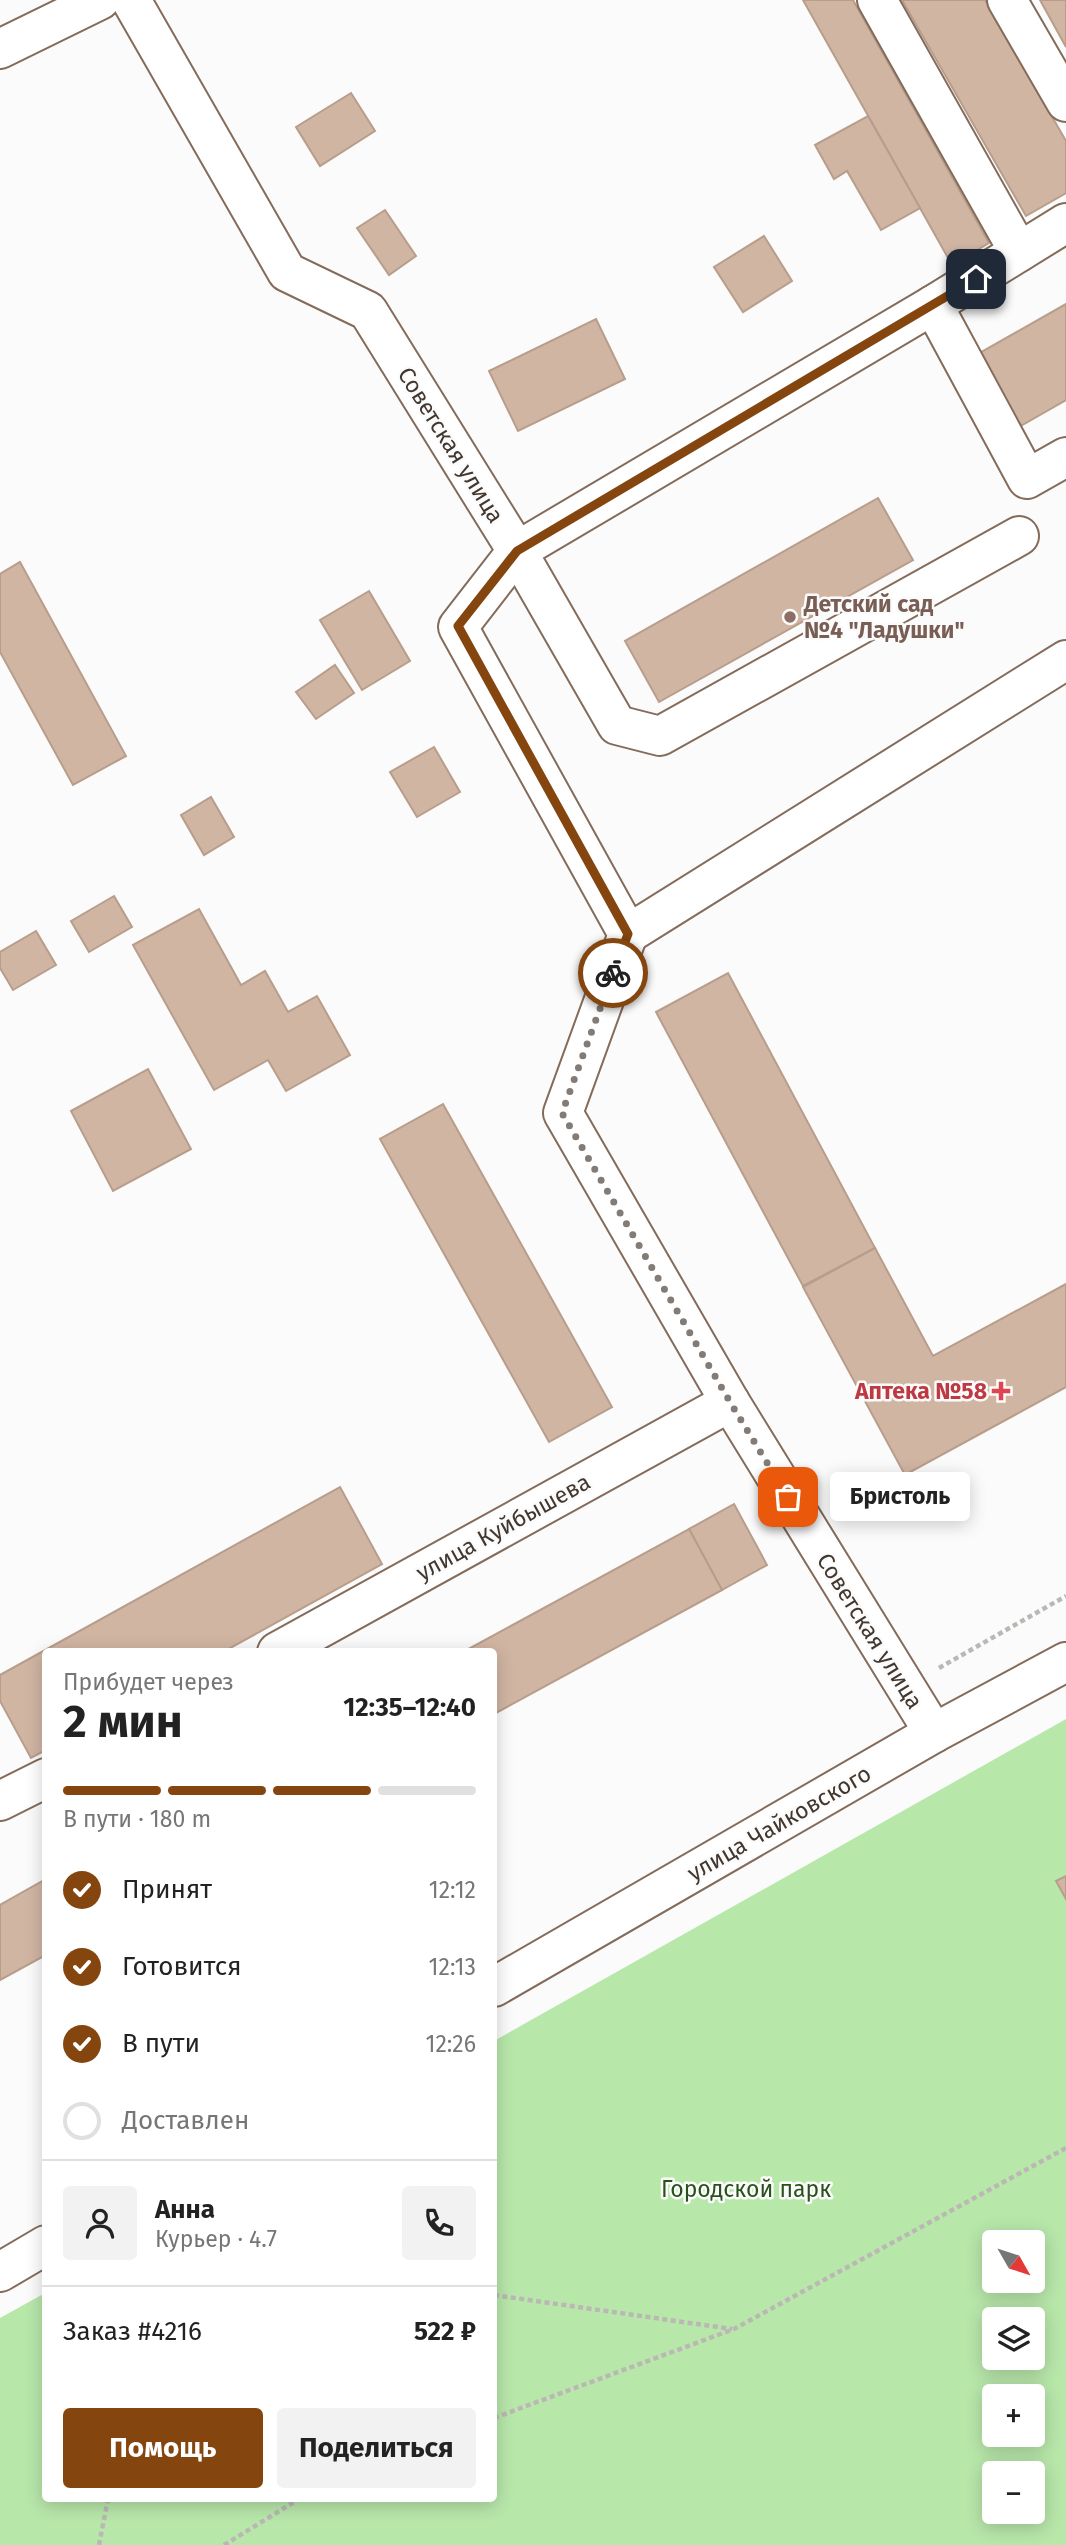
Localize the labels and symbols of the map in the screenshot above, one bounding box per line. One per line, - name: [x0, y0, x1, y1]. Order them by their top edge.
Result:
- pin: [946, 249, 1006, 309]
- street label: Советская улица: [392, 362, 510, 528]
- place label: Детский сад №4 "Ладушки": [803, 590, 965, 644]
- marker: Детский сад №4 "Ладушки": [782, 609, 798, 625]
- courier: [578, 938, 648, 1008]
- place label: Аптека №58: [854, 1377, 987, 1405]
- marker: Аптека №58: [993, 1383, 1009, 1399]
- pin: [758, 1467, 818, 1527]
- street label: улица Куйбышева: [411, 1468, 595, 1586]
- callout: Бристоль: [830, 1472, 970, 1522]
- street label: Советская улица: [811, 1548, 929, 1714]
- street label: улица Чайковского: [682, 1759, 876, 1887]
- park label: Городской парк: [661, 2175, 831, 2203]
- north arrow: [982, 2230, 1045, 2292]

